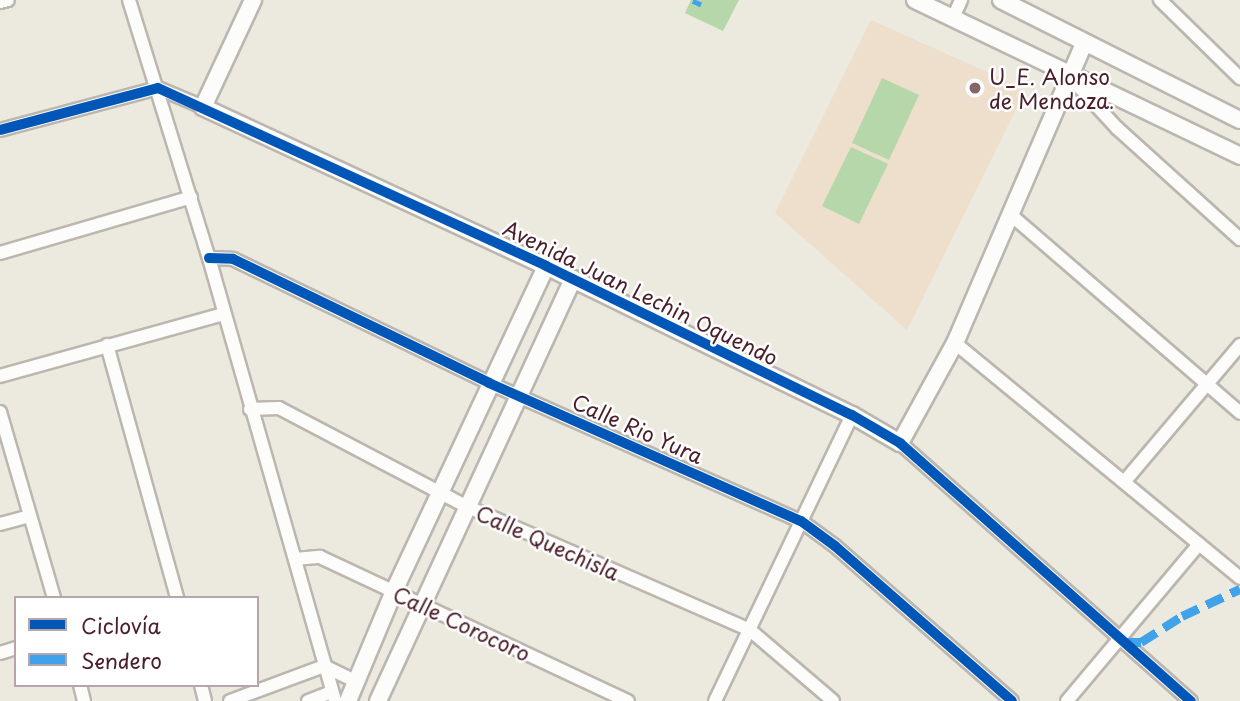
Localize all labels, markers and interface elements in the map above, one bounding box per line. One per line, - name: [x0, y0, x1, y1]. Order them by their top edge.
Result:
- place label: U_E. Alonso de Mendoza.: [989, 63, 1115, 113]
- marker: U_E. Alonso de Mendoza.: [967, 80, 983, 96]
- street label: Avenida Juan Lechin Oquendo: [501, 215, 781, 369]
- street label: Calle Rio Yura: [567, 387, 709, 469]
- street label: Calle Quechisla: [471, 499, 625, 585]
- street label: Calle Corocoro: [389, 580, 535, 666]
- legend: [14, 596, 259, 687]
- text: Ciclovía: [81, 609, 161, 641]
- text: Sendero: [81, 644, 162, 676]

